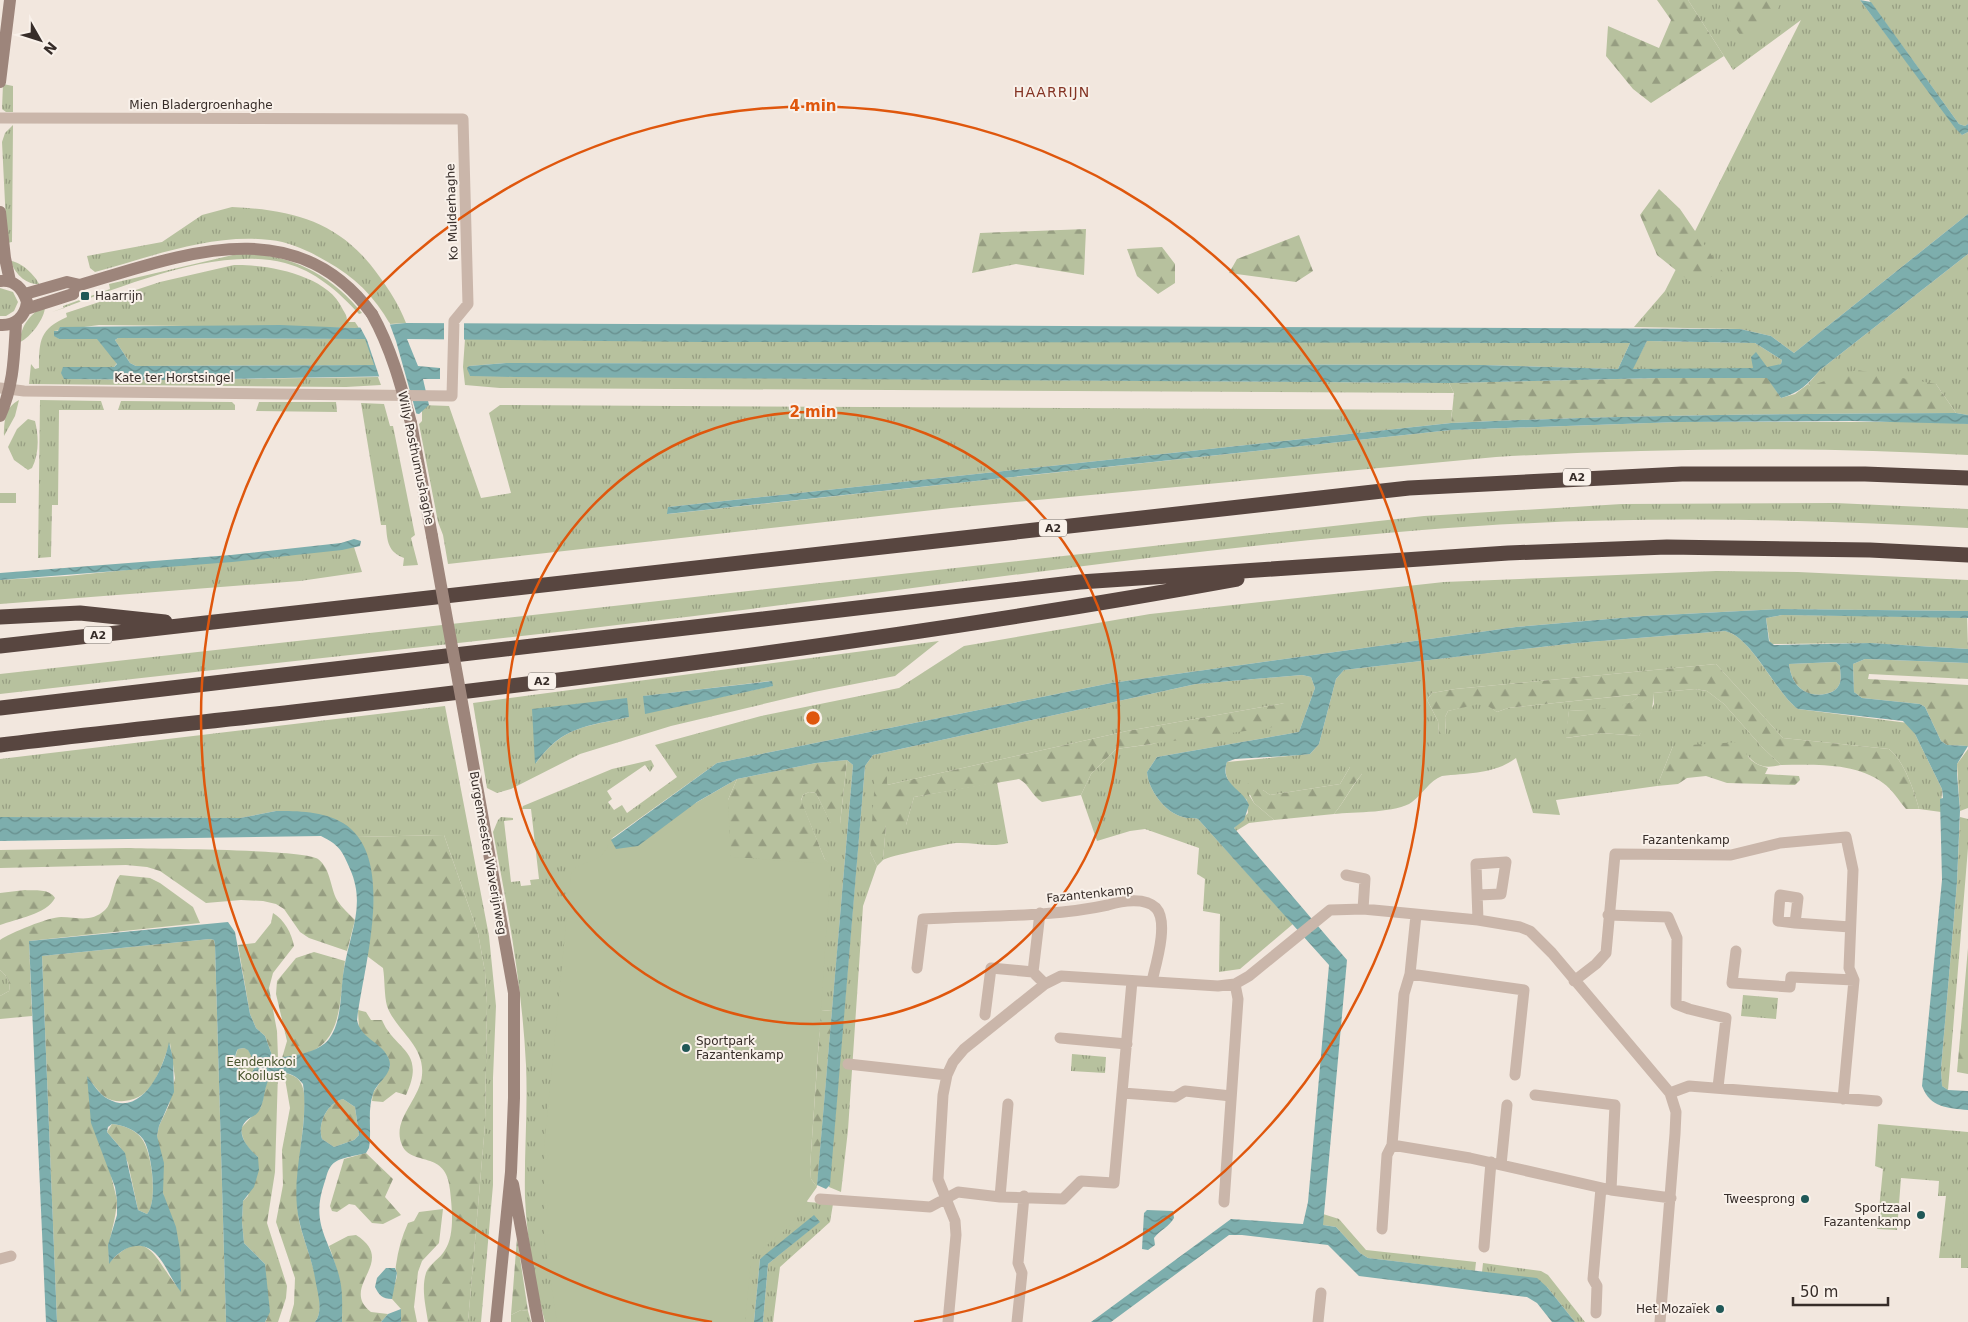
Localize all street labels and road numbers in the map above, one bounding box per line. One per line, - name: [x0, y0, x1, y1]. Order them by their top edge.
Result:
- street label: Mien Bladergroenhaghe: [129, 98, 273, 112]
- street label: Ko Mulderhaghe: [443, 163, 461, 261]
- street label: Kate ter Horstsingel: [114, 371, 234, 385]
- street label: Willy Posthumushaghe: [395, 390, 437, 526]
- road number: A2: [1563, 468, 1591, 486]
- road number: A2: [1039, 520, 1067, 536]
- road number: A2: [84, 626, 112, 644]
- road number: A2: [528, 672, 556, 689]
- street label: Burgemeester Waverijnweg: [467, 770, 509, 936]
- street label: Fazantenkamp: [1642, 833, 1730, 847]
- street label: Fazantenkamp: [1046, 882, 1134, 906]

